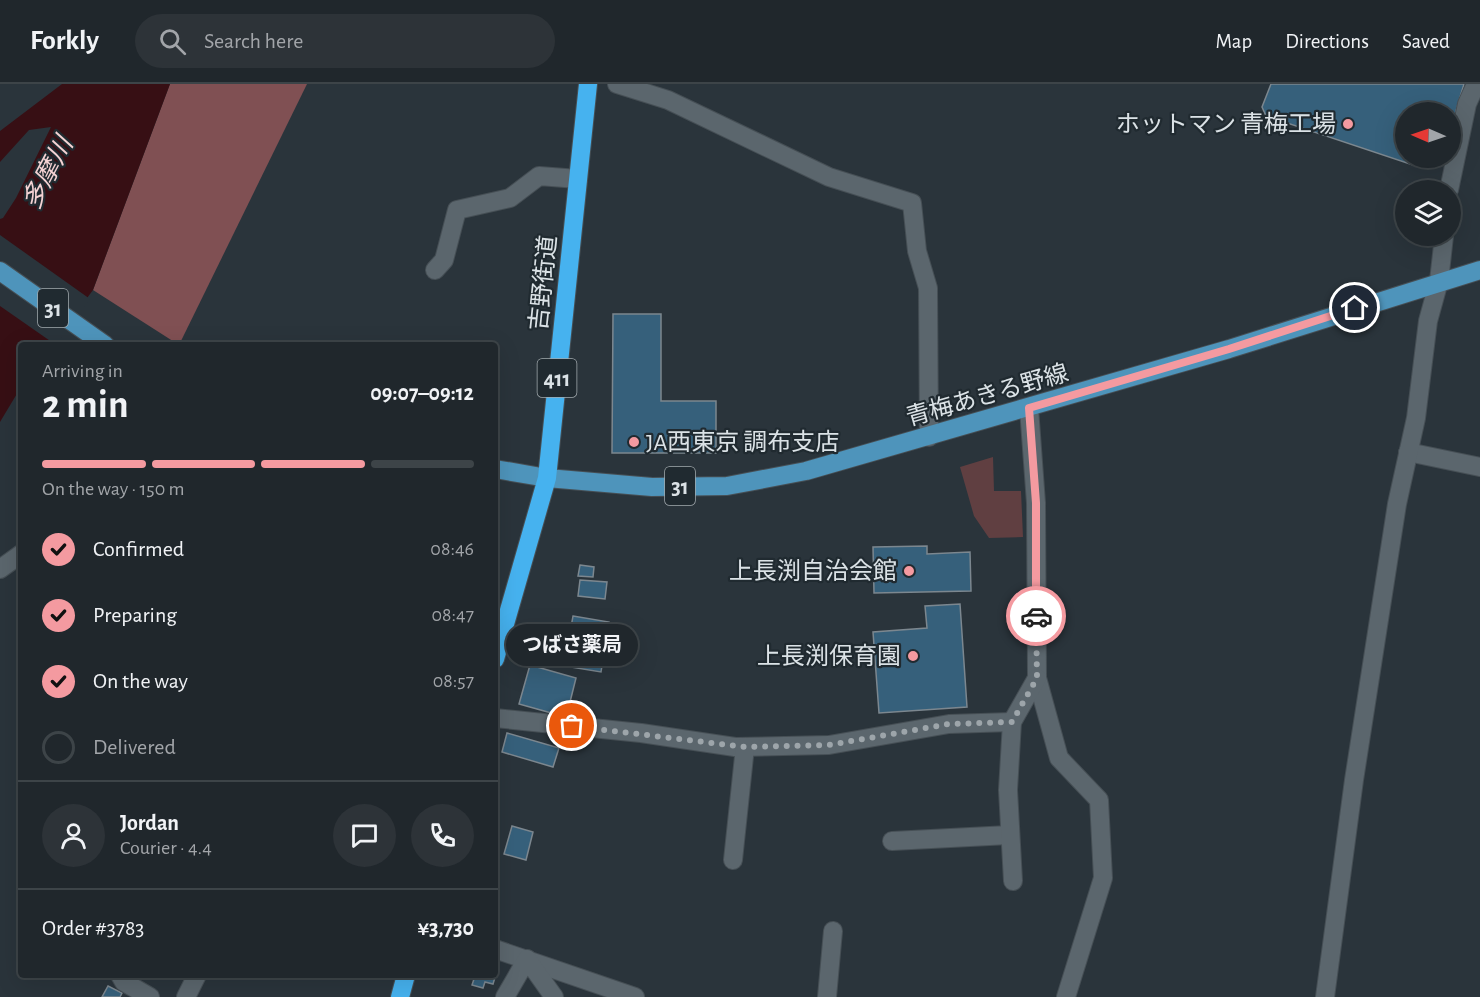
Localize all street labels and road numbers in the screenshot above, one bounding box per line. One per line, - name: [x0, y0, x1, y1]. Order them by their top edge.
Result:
- street label: 吉野街道: [525, 234, 561, 332]
- road number: 31: [38, 289, 68, 327]
- road number: 411: [538, 359, 576, 397]
- street label: 青梅あきる野線: [903, 359, 1071, 431]
- road number: 31: [665, 467, 695, 505]

